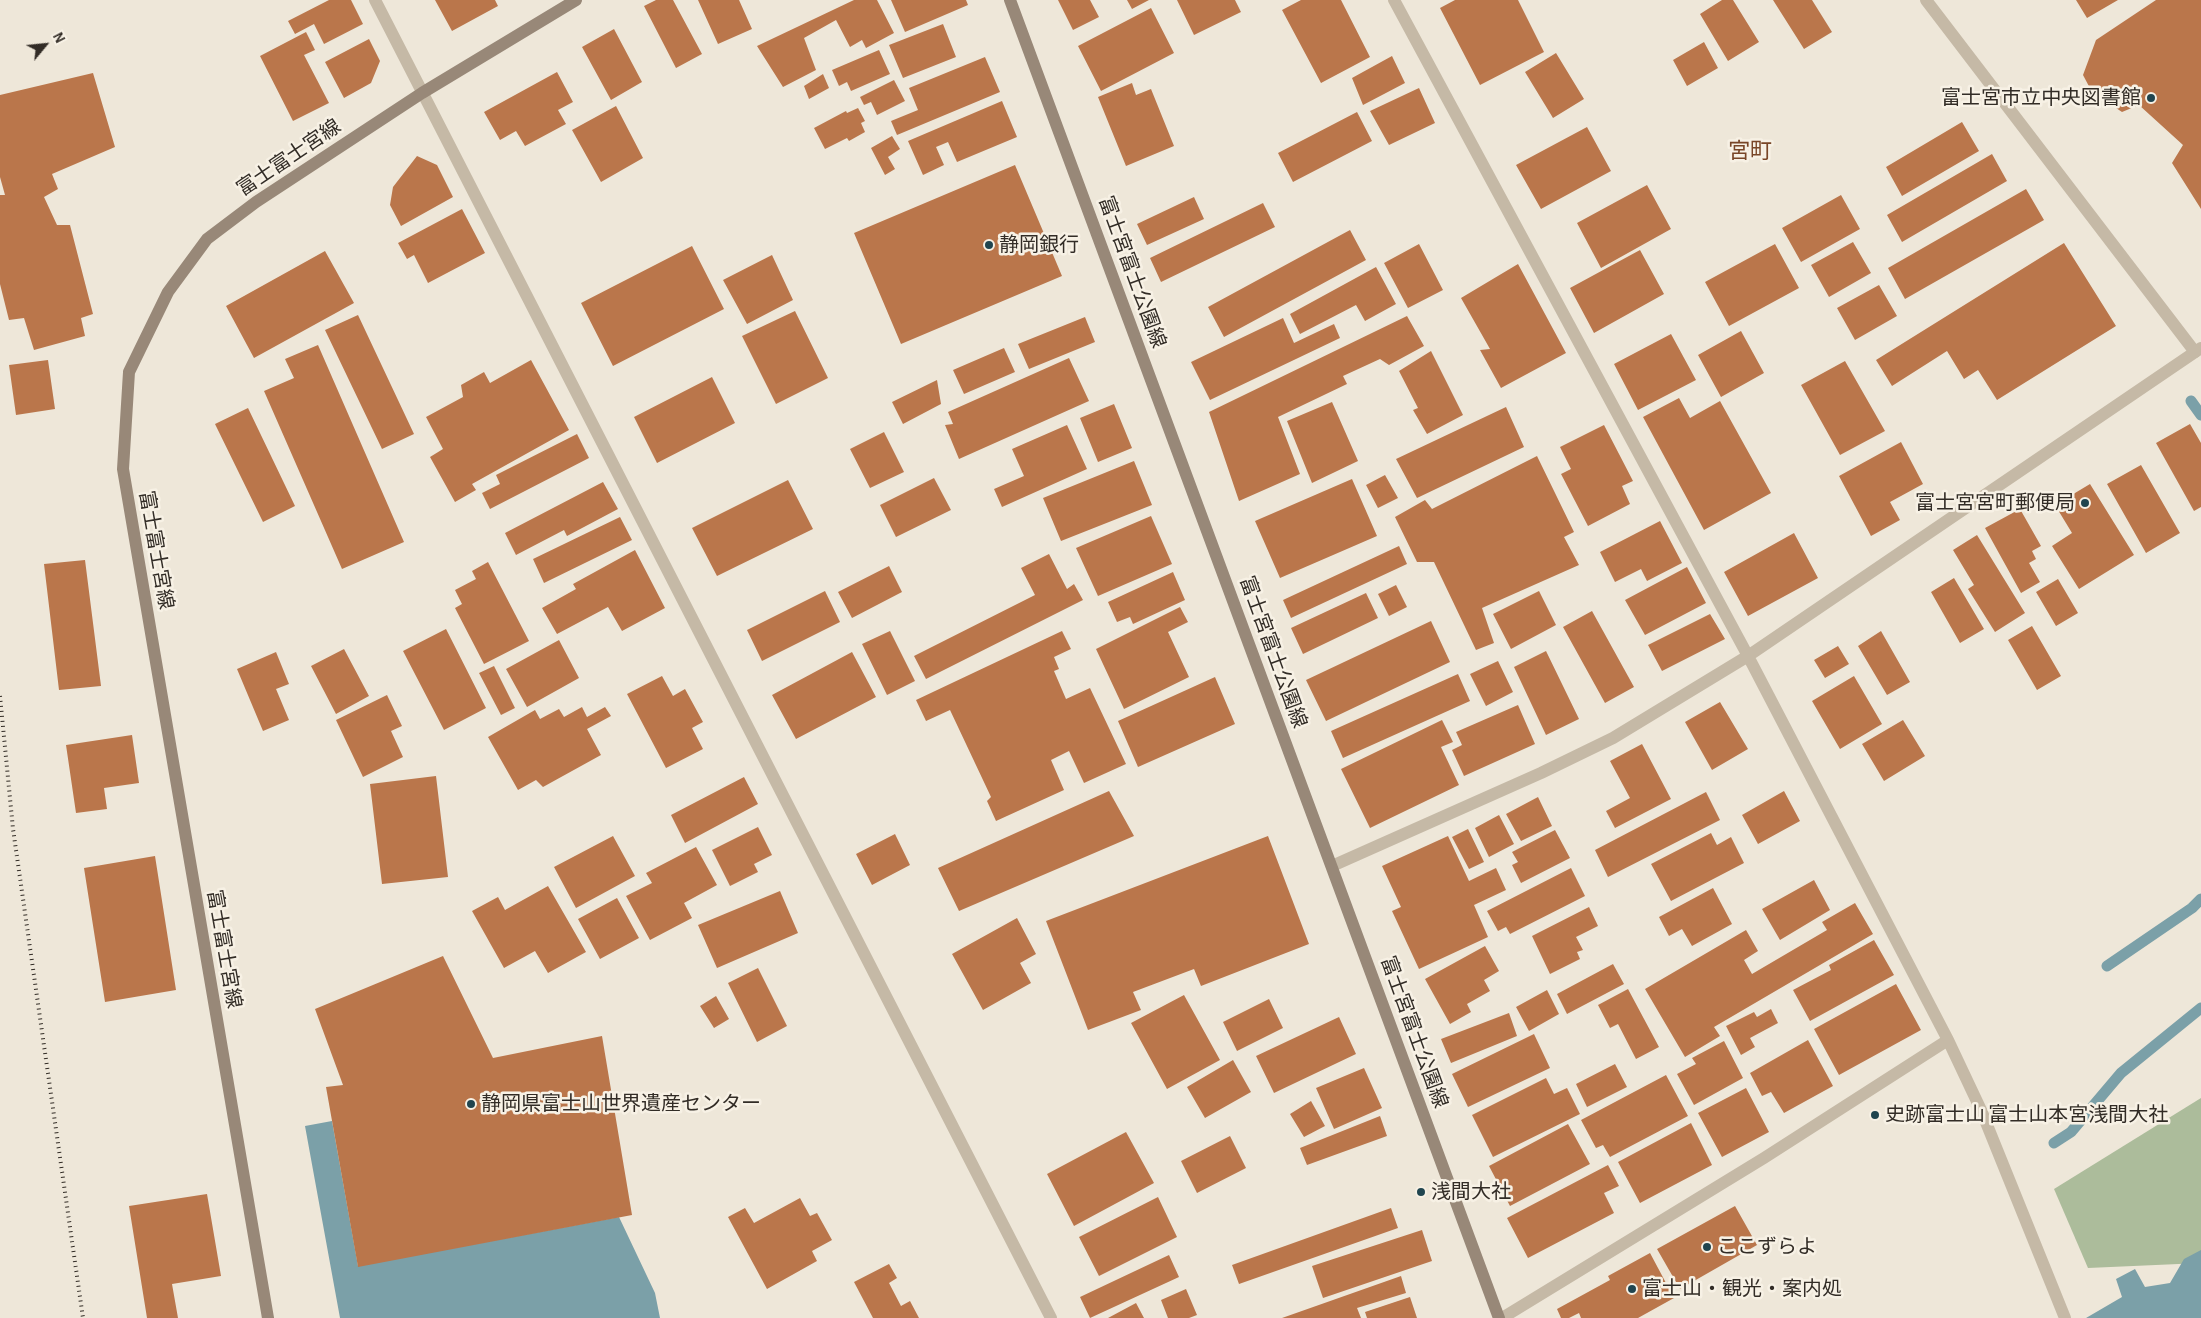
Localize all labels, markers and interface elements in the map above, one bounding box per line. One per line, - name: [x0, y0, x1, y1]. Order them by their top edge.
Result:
- north arrow: [20, 20, 70, 70]
- text: N: [50, 30, 67, 46]
- place label: 富士宮市立中央図書館: [1941, 86, 2141, 110]
- marker: 富士宮市立中央図書館: [2145, 92, 2157, 104]
- street label: 富士富士宮線: [233, 115, 345, 201]
- district label: 宮町: [1728, 138, 1772, 164]
- street label: 富士宮富士公園線: [1093, 193, 1171, 351]
- place label: 静岡銀行: [999, 233, 1079, 257]
- marker: 静岡銀行: [983, 239, 995, 251]
- street label: 富士富士宮線: [134, 489, 178, 611]
- place label: 富士宮宮町郵便局: [1915, 491, 2075, 515]
- marker: 富士宮宮町郵便局: [2079, 497, 2091, 509]
- street label: 富士宮富士公園線: [1234, 573, 1312, 731]
- street label: 富士富士宮線: [202, 888, 246, 1010]
- street label: 富士宮富士公園線: [1375, 953, 1453, 1111]
- place label: 静岡県富士山世界遺産センター: [481, 1092, 761, 1116]
- marker: 静岡県富士山世界遺産センター: [465, 1098, 477, 1110]
- place label: 史跡富士山 富士山本宮浅間大社: [1885, 1103, 2168, 1127]
- marker: 史跡富士山 富士山本宮浅間大社: [1869, 1109, 1881, 1121]
- place label: 浅間大社: [1431, 1180, 1511, 1204]
- marker: 浅間大社: [1415, 1186, 1427, 1198]
- place label: ここずらよ: [1717, 1235, 1817, 1259]
- marker: ここずらよ: [1701, 1241, 1713, 1253]
- place label: 富士山・観光・案内処: [1642, 1277, 1842, 1301]
- marker: 富士山・観光・案内処: [1626, 1283, 1638, 1295]

